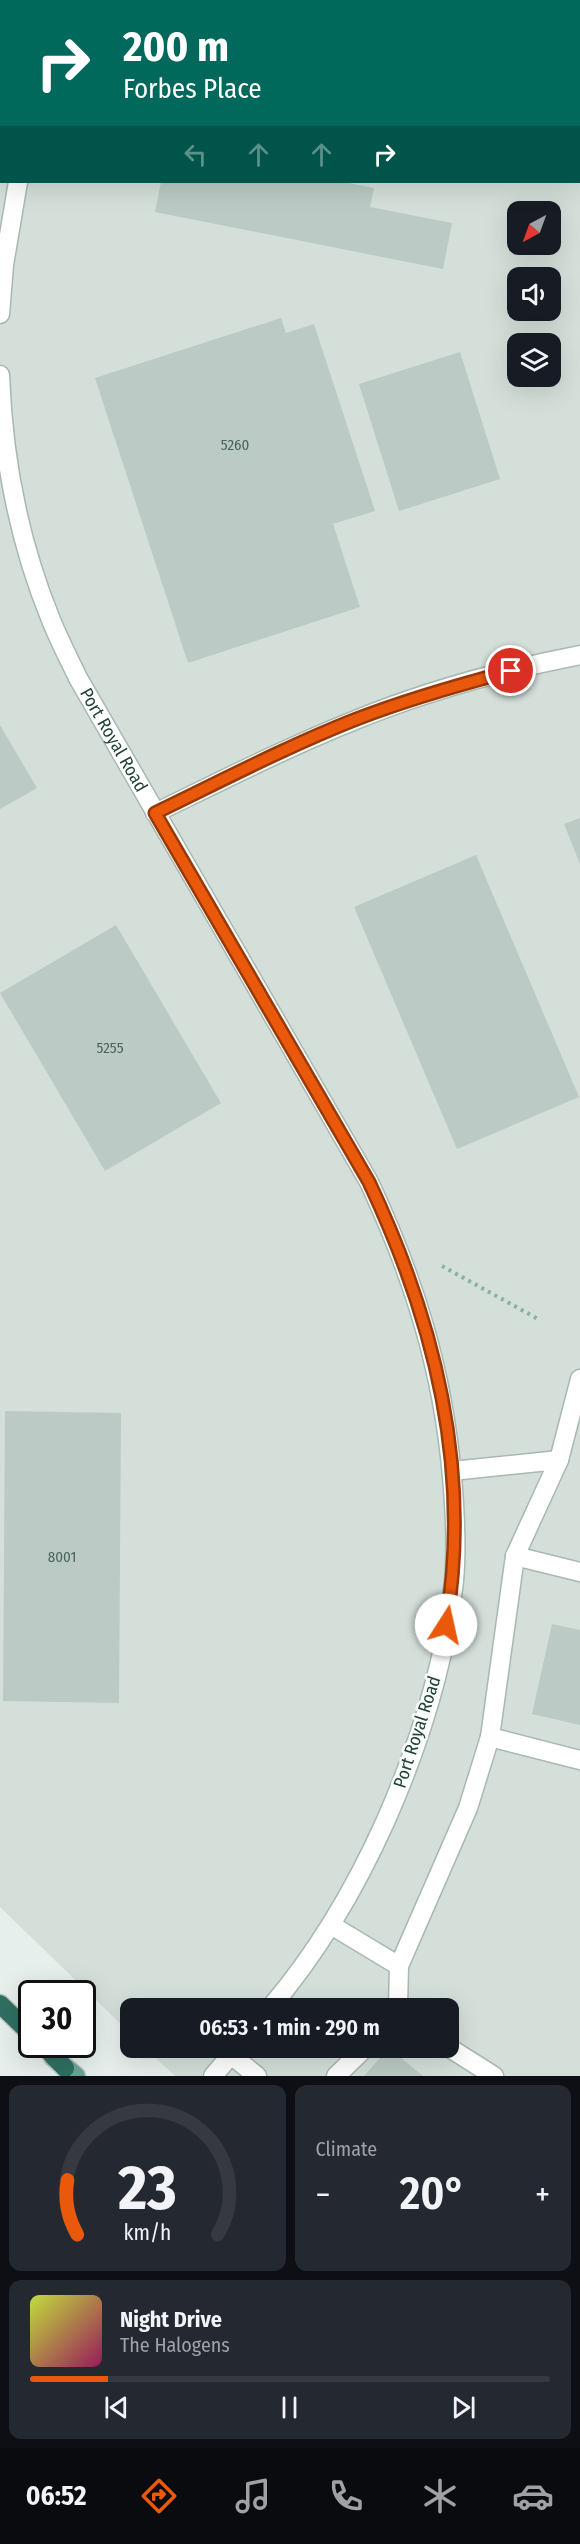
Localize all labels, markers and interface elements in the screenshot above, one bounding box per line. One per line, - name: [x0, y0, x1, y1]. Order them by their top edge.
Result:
- text: 200 m: [123, 22, 229, 72]
- icon: right: [24, 24, 102, 102]
- text: Forbes Place: [123, 73, 262, 105]
- icon: left: [179, 138, 212, 171]
- icon: ahead: [242, 138, 275, 171]
- icon: ahead: [305, 138, 338, 171]
- icon: right: [368, 138, 401, 171]
- north arrow: [507, 201, 561, 255]
- map controls: [507, 201, 561, 387]
- button: sound: [507, 267, 561, 321]
- button: layers: [507, 333, 561, 387]
- house number: 5260: [221, 436, 249, 454]
- pin: [485, 645, 536, 696]
- icon: arrive: [494, 654, 527, 687]
- street label: Port Royal Road: [75, 684, 152, 796]
- house number: 5255: [96, 1039, 124, 1057]
- house number: 8001: [48, 1548, 76, 1566]
- position arrow: [414, 1593, 478, 1657]
- street label: Port Royal Road: [389, 1673, 445, 1791]
- speed limit sign: 30: [18, 1980, 96, 2058]
- text: 06:53 · 1 min · 290 m: [199, 2014, 380, 2041]
- text: Climate: [316, 2137, 377, 2161]
- text: 23: [117, 2151, 176, 2226]
- text: 20°: [400, 2167, 466, 2221]
- text: −: [316, 2175, 330, 2215]
- text: +: [535, 2175, 550, 2215]
- text: km/h: [123, 2220, 171, 2246]
- text: Night Drive: [120, 2306, 222, 2333]
- text: The Halogens: [120, 2333, 230, 2357]
- icon: previous: [100, 2391, 133, 2424]
- icon: pause: [273, 2391, 306, 2424]
- icon: next: [447, 2391, 480, 2424]
- icon: directions: [138, 2475, 180, 2517]
- icon: music: [232, 2475, 274, 2517]
- icon: phone: [325, 2475, 367, 2517]
- icon: climate: [419, 2475, 461, 2517]
- icon: car: [512, 2475, 554, 2517]
- text: 06:52: [26, 2480, 86, 2512]

